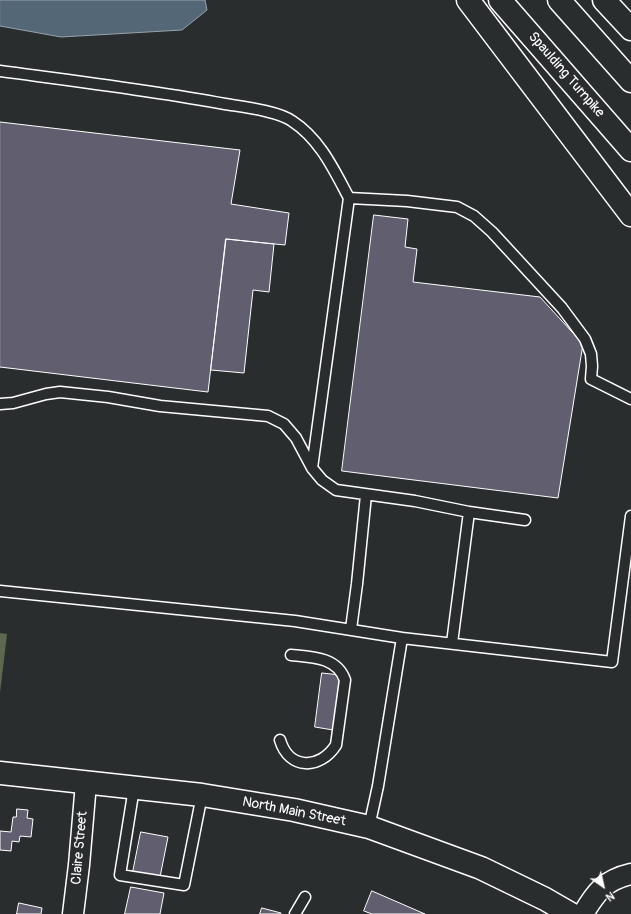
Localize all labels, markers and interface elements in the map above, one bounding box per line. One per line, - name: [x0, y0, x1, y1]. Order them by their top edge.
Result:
- street label: Spaulding Turnpike: [524, 29, 608, 121]
- street label: North Main Street: [241, 794, 347, 830]
- street label: Claire Street: [68, 811, 92, 885]
- north arrow: [583, 866, 623, 906]
- text: N: [603, 889, 617, 904]

